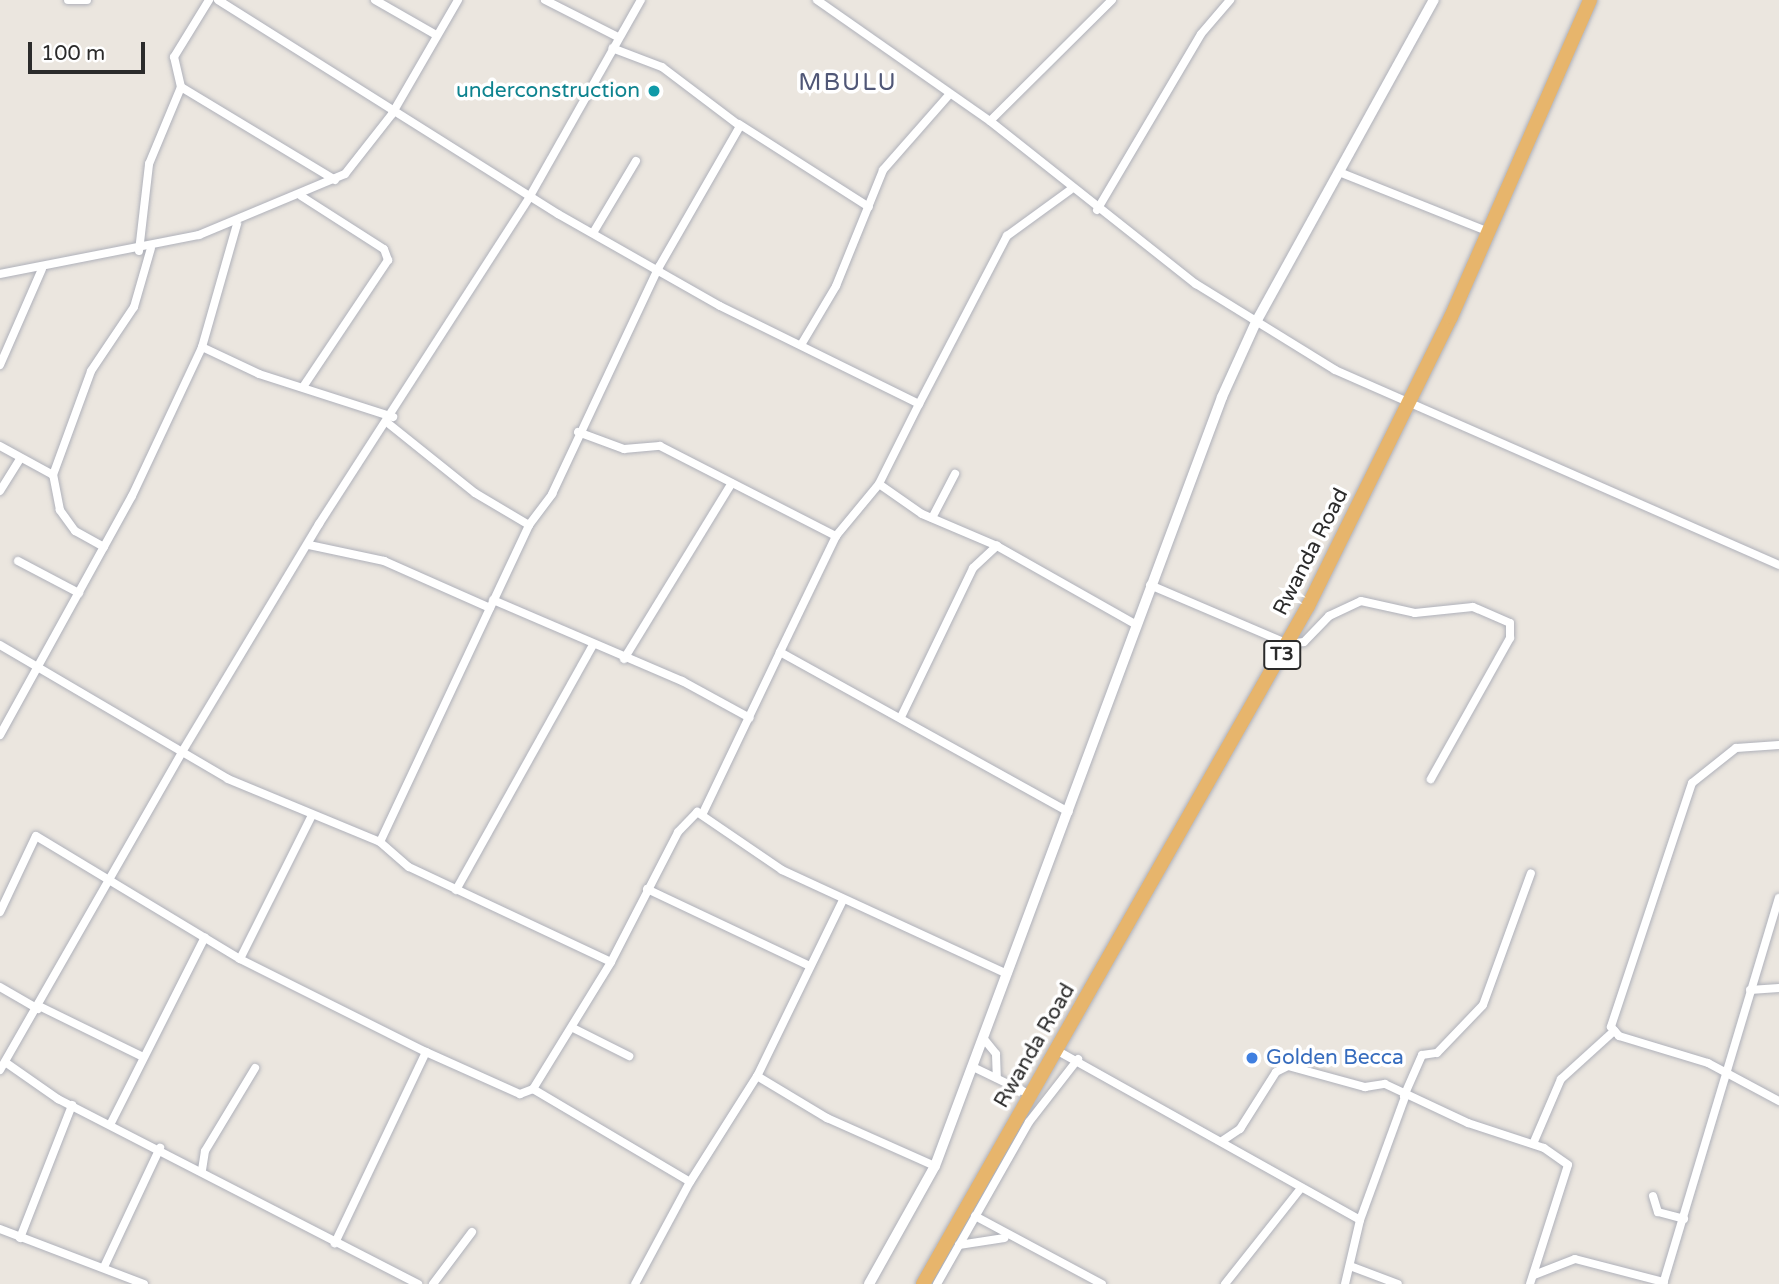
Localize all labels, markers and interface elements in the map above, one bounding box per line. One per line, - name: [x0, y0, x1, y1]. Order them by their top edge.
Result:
- scale bar: [32, 28, 149, 72]
- text: 100 m: [41, 41, 105, 66]
- district label: MBULU: [799, 69, 897, 97]
- place label: underconstruction: [456, 78, 640, 104]
- marker: underconstruction: [646, 83, 662, 99]
- street label: Rwanda Road: [1268, 484, 1354, 620]
- road number: T3: [1263, 640, 1301, 670]
- street label: Rwanda Road: [989, 979, 1081, 1113]
- place label: Golden Becca: [1266, 1045, 1404, 1071]
- marker: Golden Becca: [1244, 1050, 1260, 1066]

